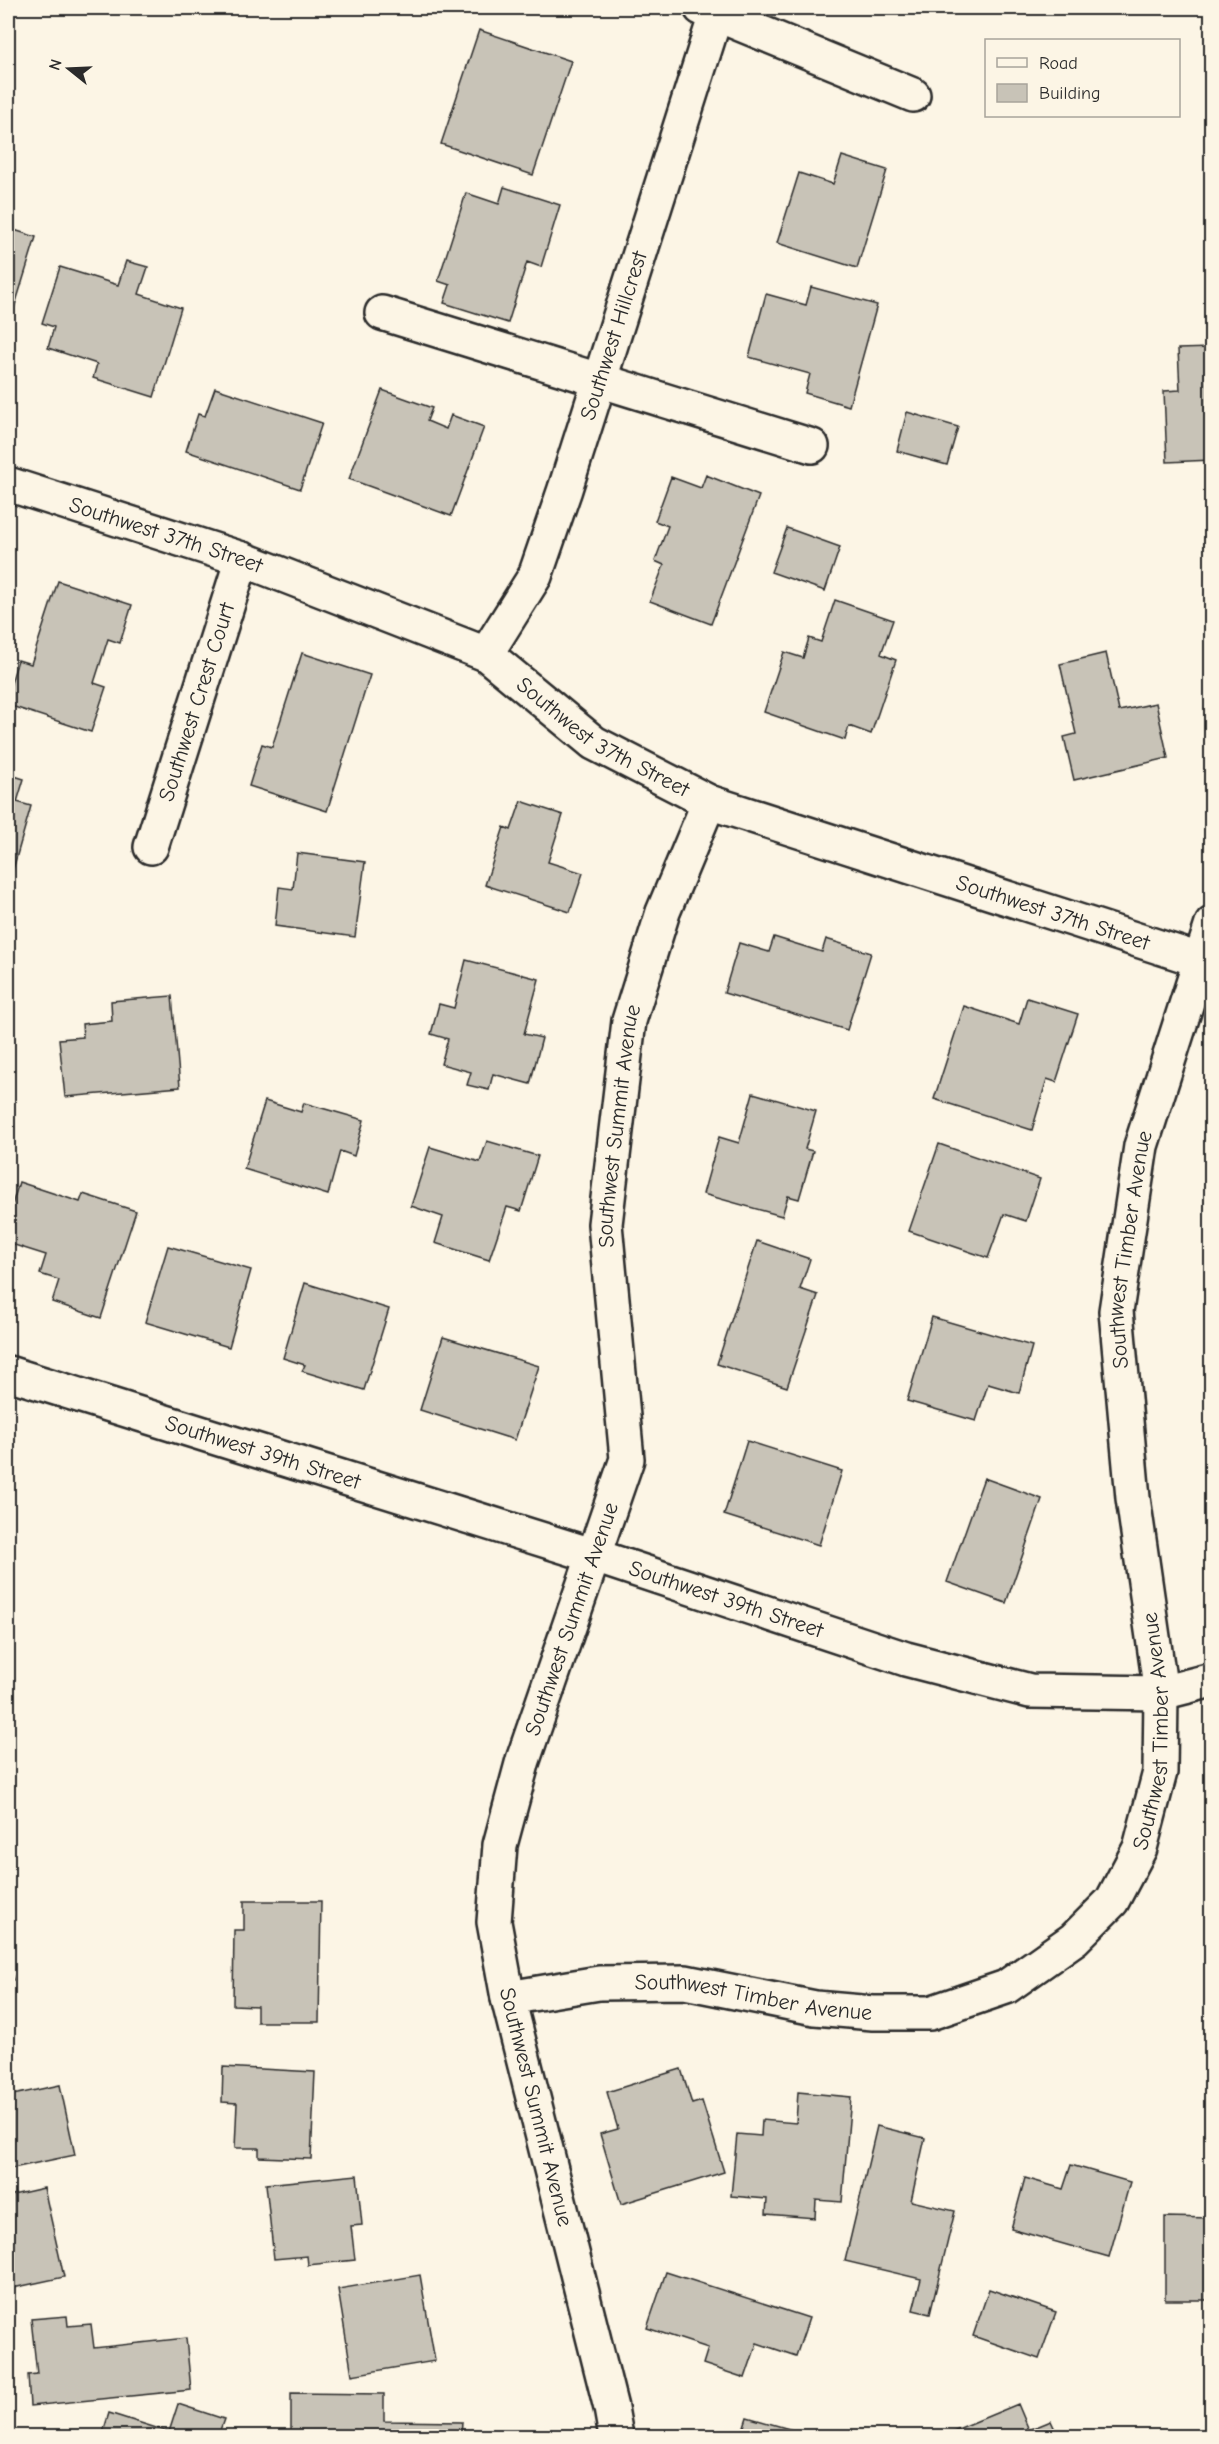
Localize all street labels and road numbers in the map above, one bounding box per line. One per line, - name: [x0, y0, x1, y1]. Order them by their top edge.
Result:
- street label: Southwest Hillcrest: [575, 247, 653, 423]
- street label: Southwest 37th Street: [66, 491, 267, 579]
- street label: Southwest Crest Court: [153, 599, 241, 805]
- street label: Southwest 37th Street: [511, 672, 694, 803]
- street label: Southwest 37th Street: [953, 869, 1154, 956]
- street label: Southwest Summit Avenue: [592, 1001, 646, 1249]
- street label: Southwest Timber Avenue: [1102, 1127, 1158, 1370]
- street label: Southwest 39th Street: [162, 1410, 364, 1495]
- street label: Southwest Summit Avenue: [519, 1499, 624, 1739]
- street label: Southwest 39th Street: [626, 1555, 827, 1644]
- street label: Southwest Timber Avenue: [1127, 1611, 1174, 1853]
- street label: Southwest Timber Avenue: [634, 1969, 873, 2026]
- street label: Southwest Summit Avenue: [494, 1985, 578, 2229]

